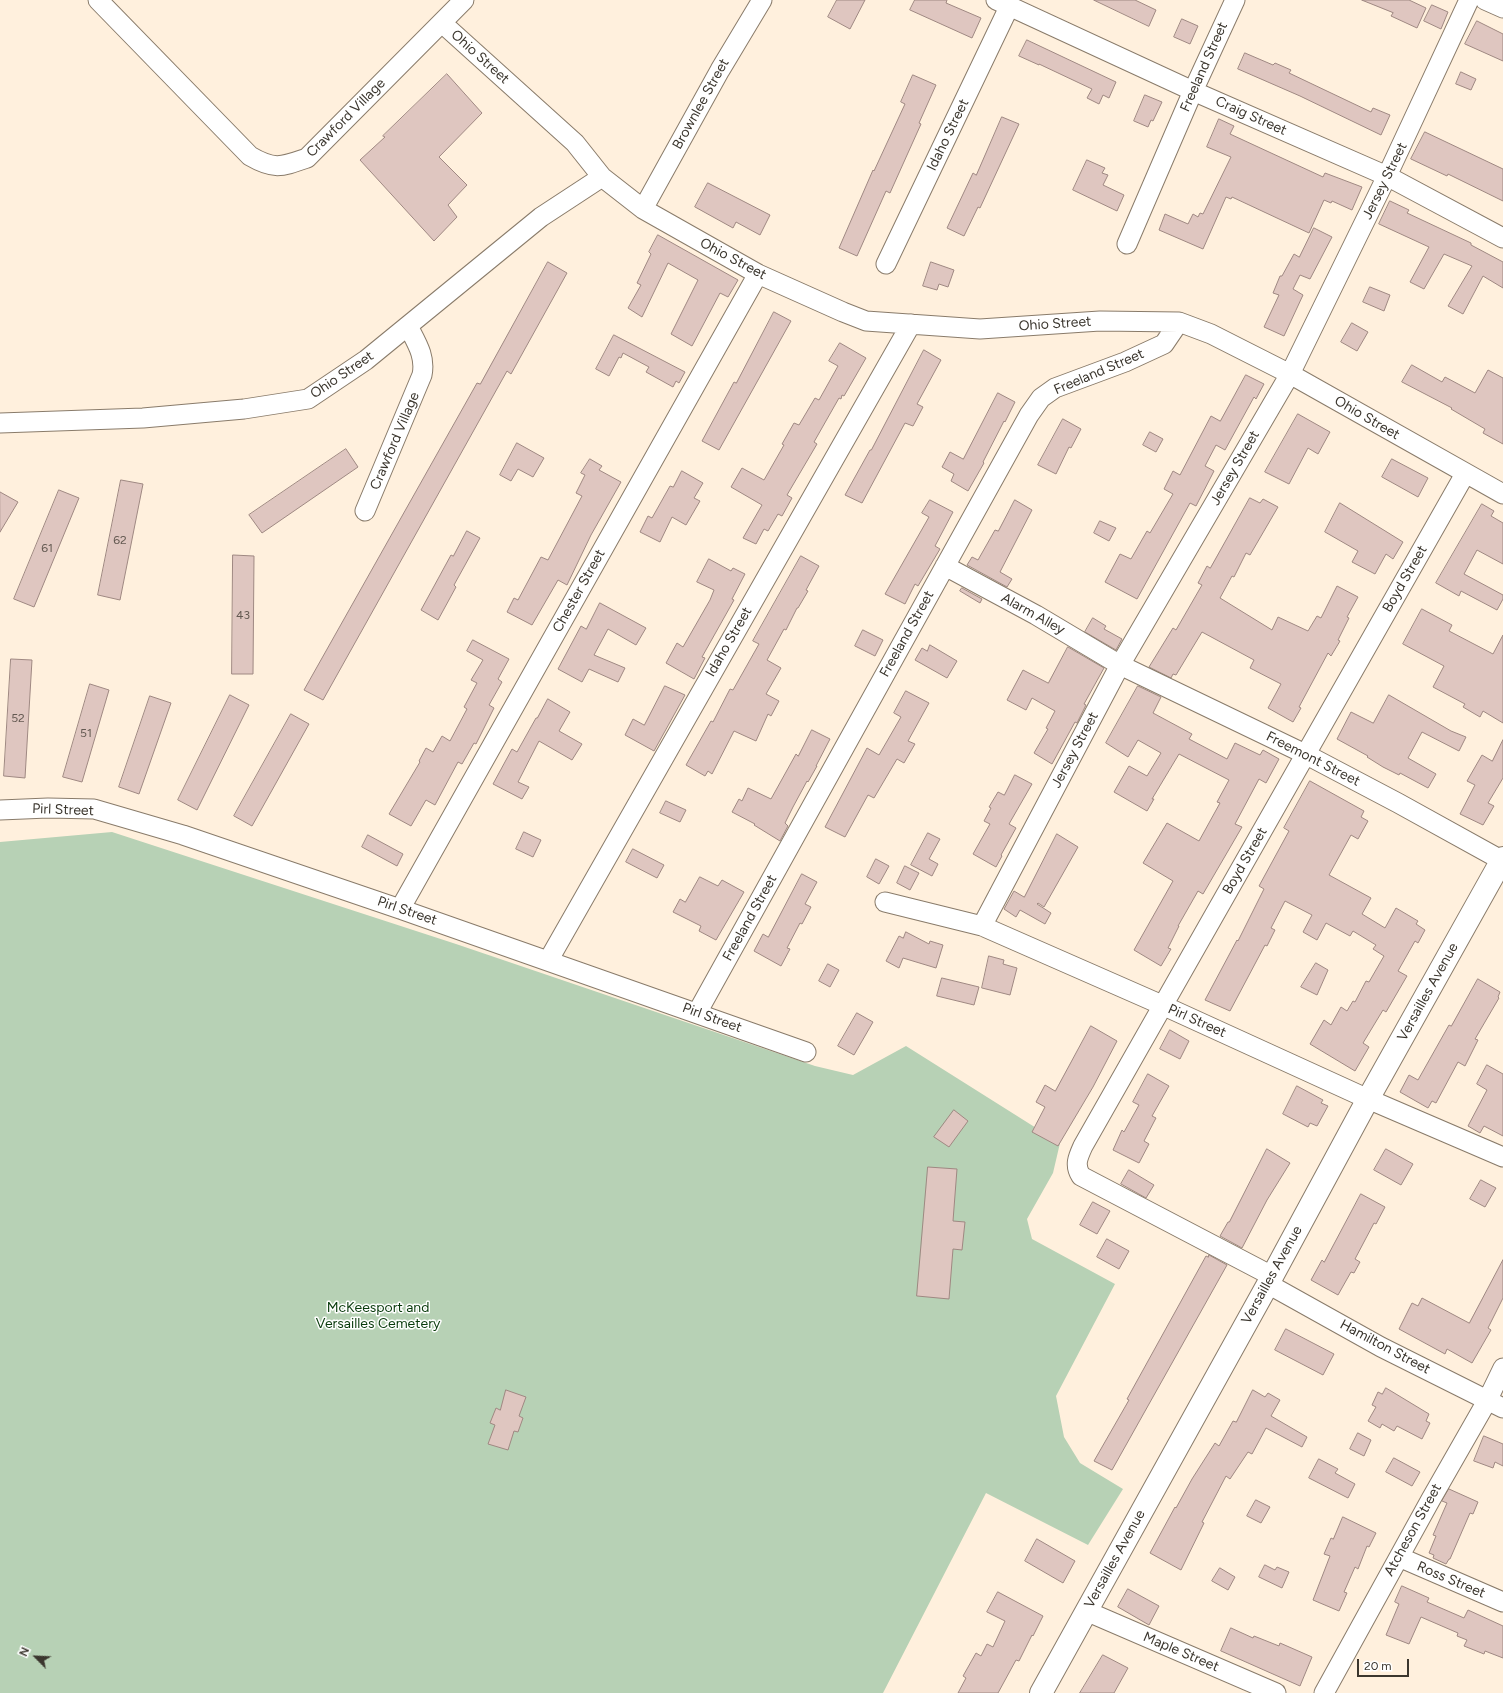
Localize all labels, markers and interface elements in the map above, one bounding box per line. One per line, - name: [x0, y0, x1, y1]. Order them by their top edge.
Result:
- street label: Freeland Street: [1177, 20, 1231, 114]
- street label: Ohio Street: [447, 26, 513, 88]
- street label: Brownlee Street: [669, 56, 733, 152]
- street label: Crawford Village: [303, 75, 389, 161]
- street label: Craig Street: [1213, 93, 1289, 139]
- street label: Idaho Street: [923, 96, 973, 174]
- street label: Jersey Street: [1359, 140, 1411, 222]
- street label: Ohio Street: [697, 235, 769, 283]
- street label: Ohio Street: [1018, 313, 1092, 335]
- street label: Freeland Street: [1051, 345, 1147, 399]
- street label: Ohio Street: [307, 348, 377, 402]
- street label: Crawford Village: [367, 390, 423, 492]
- street label: Ohio Street: [1331, 393, 1403, 443]
- street label: Jersey Street: [1207, 428, 1263, 508]
- house number: 62: [113, 533, 127, 547]
- house number: 61: [41, 541, 53, 555]
- street label: Boyd Street: [1379, 543, 1431, 615]
- street label: Chester Street: [549, 547, 609, 635]
- street label: Freeland Street: [876, 588, 938, 680]
- street label: Alarm Alley: [998, 590, 1068, 638]
- street label: Idaho Street: [702, 604, 756, 680]
- house number: 43: [236, 608, 250, 622]
- street label: Jersey Street: [1048, 709, 1102, 791]
- house number: 52: [11, 711, 25, 725]
- house number: 51: [80, 726, 92, 740]
- street label: Freemont Street: [1263, 728, 1363, 790]
- street label: Pirl Street: [32, 801, 94, 819]
- street label: Boyd Street: [1219, 825, 1271, 897]
- street label: Freeland Street: [719, 872, 781, 964]
- street label: Pirl Street: [375, 893, 439, 929]
- street label: Versailles Avenue: [1394, 940, 1462, 1044]
- street label: Pirl Street: [680, 1000, 744, 1036]
- street label: Pirl Street: [1165, 1001, 1229, 1041]
- street label: Versailles Avenue: [1238, 1223, 1306, 1327]
- park label: McKeesport and Versailles Cemetery: [316, 1300, 440, 1332]
- street label: Hamilton Street: [1337, 1316, 1433, 1378]
- street label: Atcheson Street: [1381, 1481, 1445, 1579]
- street label: Versailles Avenue: [1081, 1507, 1149, 1611]
- street label: Ross Street: [1414, 1558, 1488, 1602]
- street label: Maple Street: [1141, 1629, 1221, 1675]
- north arrow: [16, 1637, 56, 1677]
- text: N: [17, 1645, 32, 1658]
- scale bar: [1359, 1651, 1411, 1677]
- text: 20 m: [1364, 1659, 1392, 1673]

